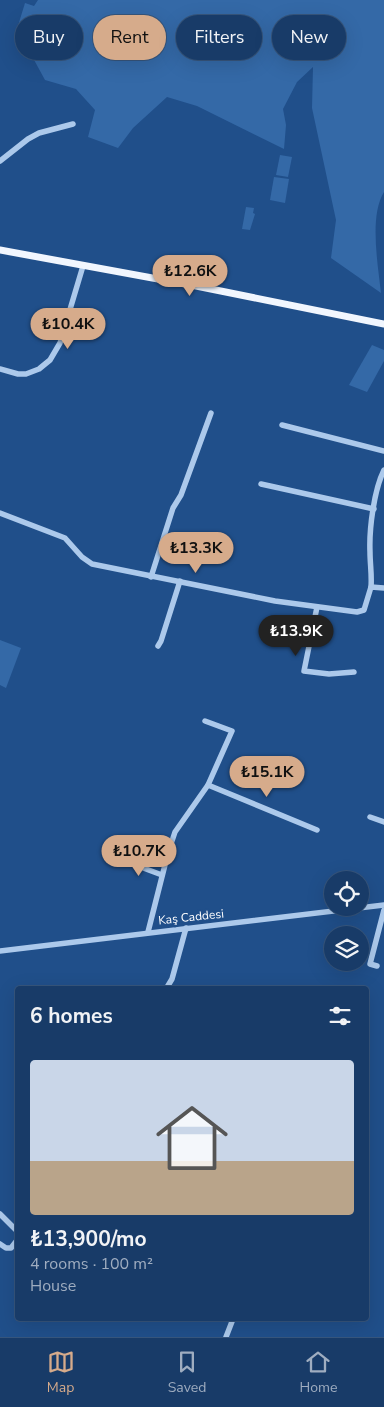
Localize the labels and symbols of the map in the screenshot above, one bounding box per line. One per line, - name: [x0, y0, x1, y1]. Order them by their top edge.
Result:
- pin: ₺12.6K: [149, 254, 231, 297]
- pin: ₺10.4K: [27, 308, 109, 350]
- pin: ₺13.3K: [155, 532, 237, 574]
- pin: ₺13.9K: [255, 614, 337, 657]
- pin: ₺15.1K: [226, 756, 308, 798]
- pin: ₺10.7K: [98, 834, 180, 877]
- street label: Kaş Caddesi: [157, 906, 225, 928]

